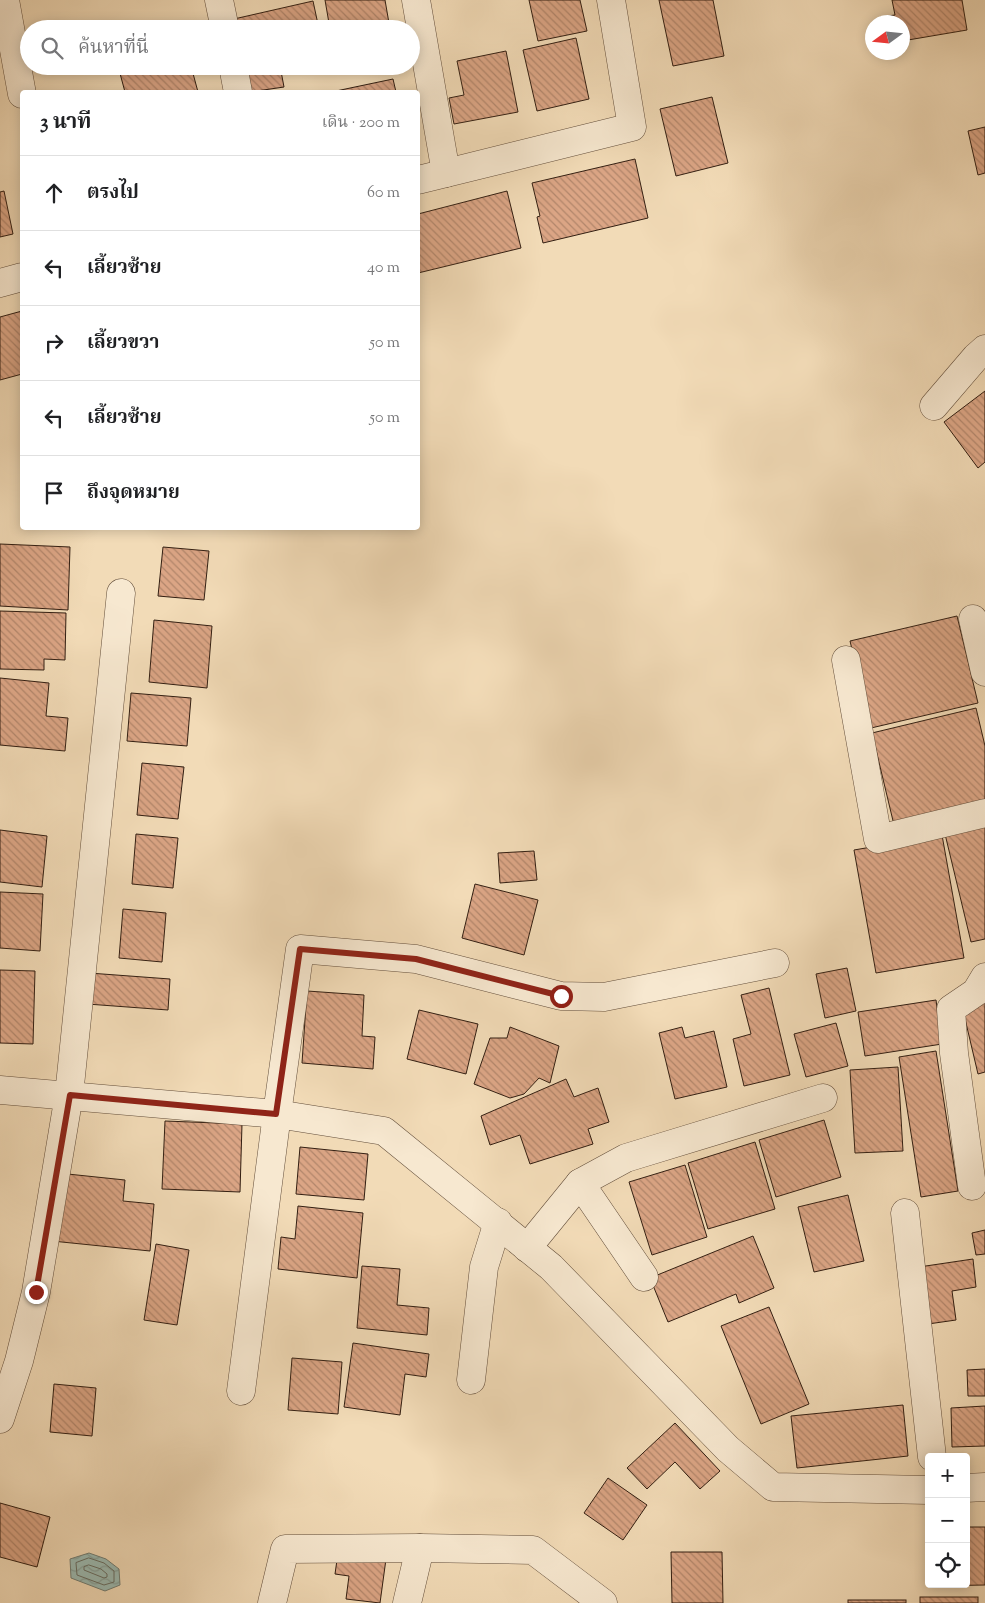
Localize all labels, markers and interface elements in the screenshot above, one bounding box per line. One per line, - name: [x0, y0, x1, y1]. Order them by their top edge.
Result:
- north arrow: [865, 15, 910, 60]
- search box: [20, 20, 420, 75]
- icon: search: [38, 34, 66, 62]
- text: ค้นหาที่นี่: [78, 35, 149, 62]
- text: 3 นาที: [40, 108, 91, 138]
- text: เดิน · 200 m: [322, 112, 400, 135]
- icon: ahead: [40, 179, 68, 207]
- text: ตรงไป: [87, 180, 139, 207]
- text: 60 m: [367, 182, 400, 205]
- icon: left: [40, 254, 68, 282]
- text: เลี้ยวซ้าย: [87, 255, 161, 282]
- text: 40 m: [367, 257, 400, 280]
- icon: right: [40, 329, 68, 357]
- text: เลี้ยวขวา: [87, 330, 159, 357]
- text: 50 m: [369, 332, 400, 355]
- icon: left: [40, 404, 68, 432]
- text: เลี้ยวซ้าย: [87, 405, 161, 432]
- text: 50 m: [369, 407, 400, 430]
- icon: arrive: [40, 479, 68, 507]
- text: ถึงจุดหมาย: [87, 480, 180, 507]
- route start: [550, 985, 573, 1008]
- route end: [25, 1281, 48, 1304]
- map controls: [925, 1453, 970, 1588]
- button: +: [925, 1453, 970, 1498]
- button: −: [925, 1498, 970, 1543]
- button: locate: [925, 1543, 970, 1588]

